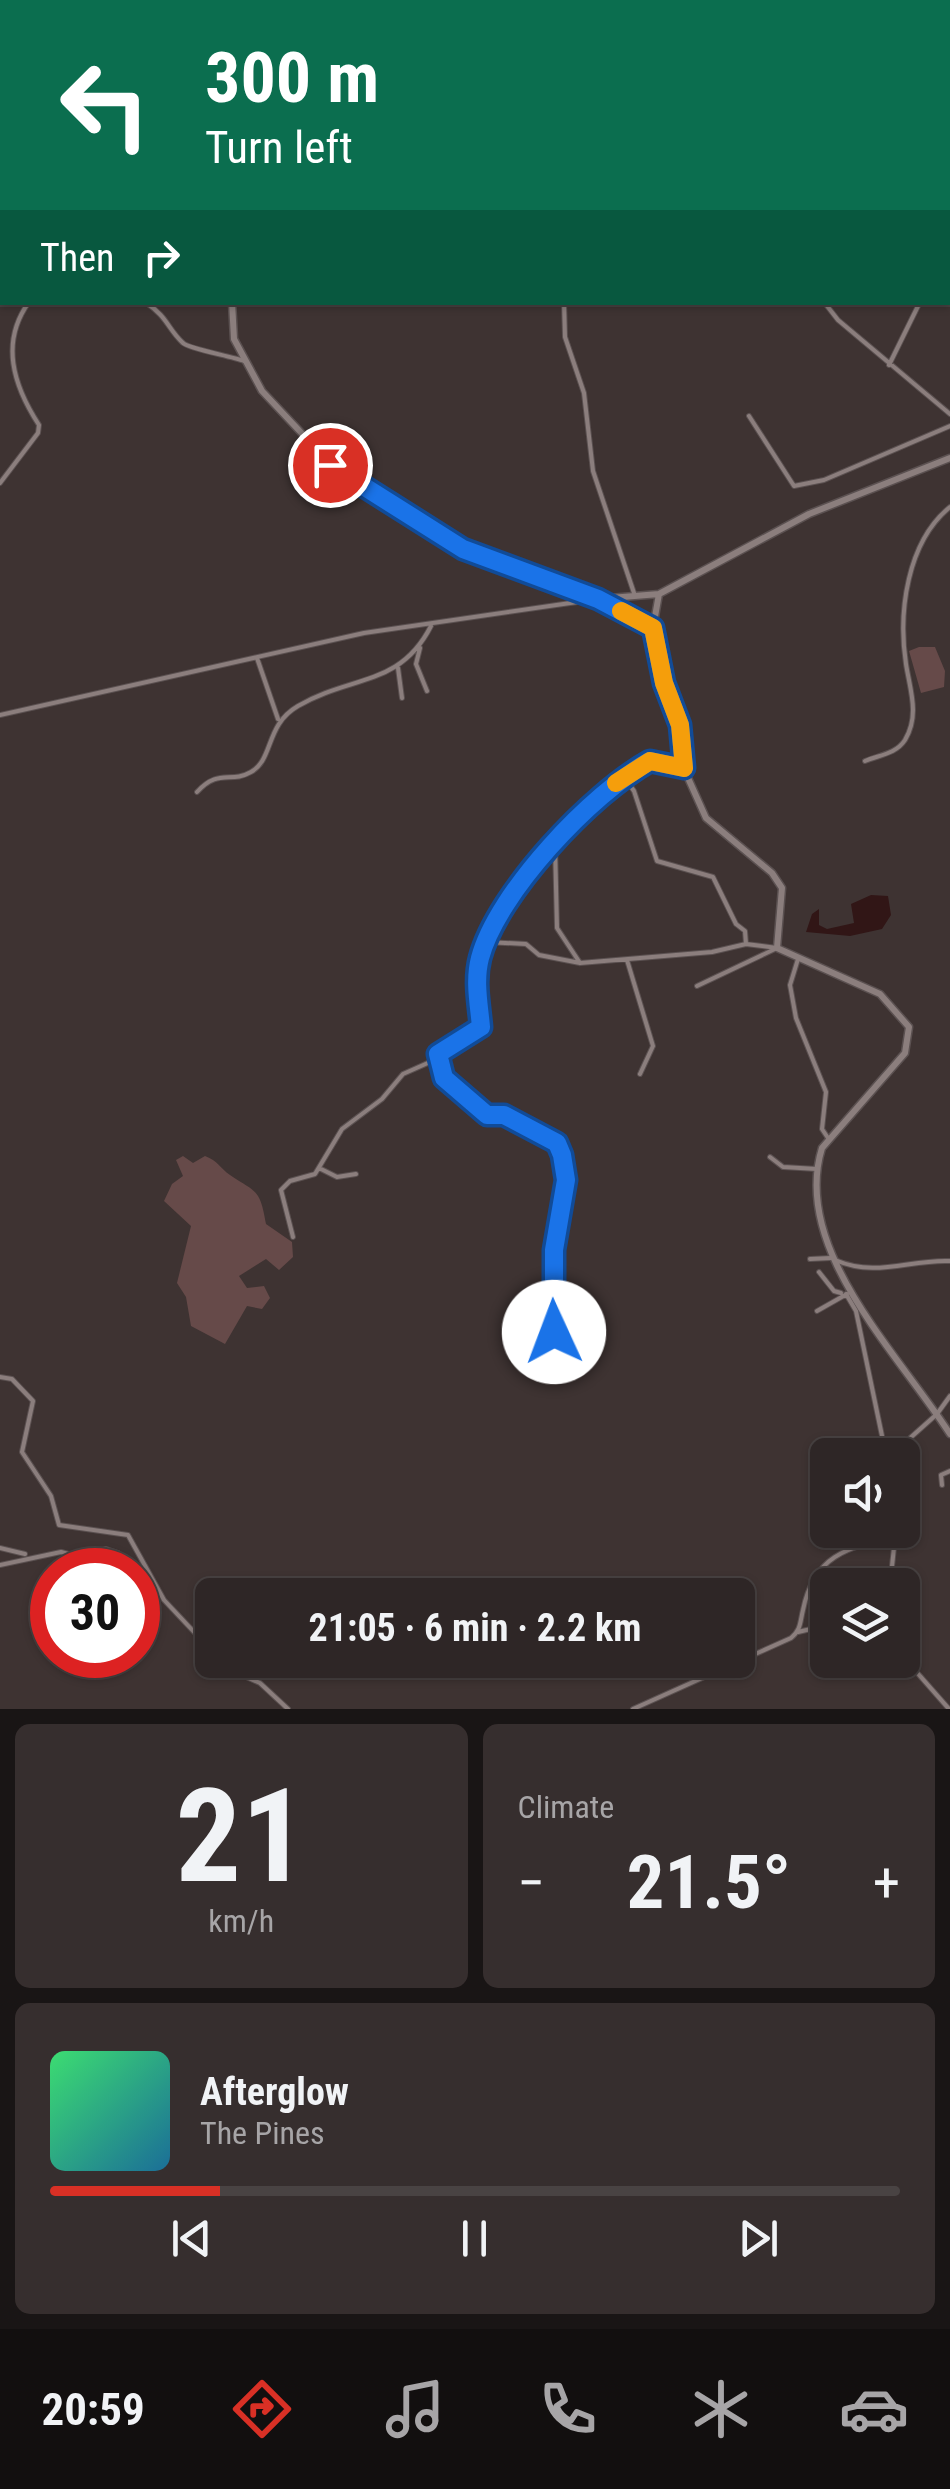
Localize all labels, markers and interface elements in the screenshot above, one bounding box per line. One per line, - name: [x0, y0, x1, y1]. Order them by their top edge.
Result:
- text: 300 m: [205, 37, 379, 119]
- icon: left: [40, 40, 170, 170]
- text: Turn left: [205, 121, 353, 174]
- icon: right: [134, 230, 189, 285]
- text: Then: [40, 236, 114, 280]
- pin: [288, 423, 373, 508]
- icon: arrive: [303, 438, 358, 493]
- position arrow: [502, 1280, 606, 1384]
- map controls: [810, 1438, 920, 1678]
- button: sound: [810, 1438, 920, 1548]
- speed limit sign: 30: [30, 1548, 160, 1678]
- button: layers: [810, 1568, 920, 1678]
- text: 21:05 · 6 min · 2.2 km: [309, 1606, 641, 1650]
- text: 21: [176, 1760, 307, 1913]
- text: Climate: [518, 1788, 614, 1826]
- text: 21.5°: [627, 1838, 791, 1926]
- text: −: [518, 1851, 545, 1915]
- text: +: [873, 1851, 900, 1915]
- text: km/h: [208, 1902, 274, 1940]
- text: Afterglow: [200, 2070, 349, 2114]
- text: The Pines: [200, 2114, 325, 2152]
- icon: previous: [164, 2211, 219, 2266]
- icon: pause: [447, 2211, 502, 2266]
- icon: next: [731, 2211, 786, 2266]
- icon: directions: [227, 2374, 297, 2444]
- icon: music: [380, 2374, 450, 2444]
- icon: phone: [533, 2374, 603, 2444]
- icon: climate: [686, 2374, 756, 2444]
- icon: car: [839, 2374, 909, 2444]
- text: 20:59: [41, 2383, 145, 2436]

